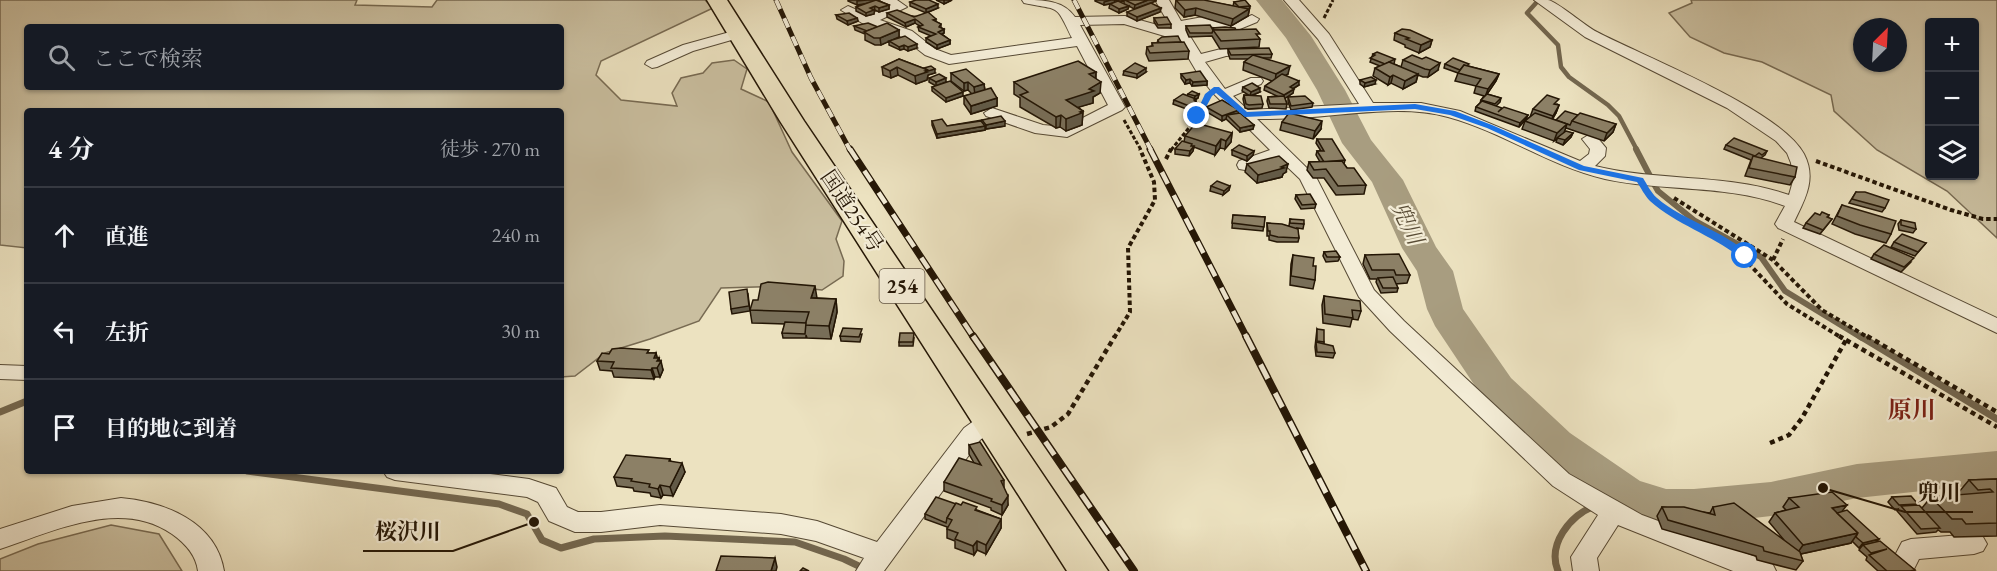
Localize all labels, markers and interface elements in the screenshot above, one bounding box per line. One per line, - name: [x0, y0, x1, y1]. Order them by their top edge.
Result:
- north arrow: [1853, 18, 1907, 72]
- map controls: [1925, 18, 1979, 180]
- button: +: [1925, 18, 1979, 72]
- search box: [24, 24, 564, 90]
- icon: search: [45, 41, 78, 74]
- text: ここで検索: [93, 44, 203, 73]
- button: −: [1925, 72, 1979, 126]
- route end: [1183, 102, 1209, 128]
- button: layers: [1925, 126, 1979, 180]
- text: 4 分: [48, 132, 94, 166]
- text: 徒歩 · 270 m: [440, 136, 540, 162]
- street label: 国道254号: [815, 165, 890, 257]
- water label: 兜川: [1385, 197, 1431, 251]
- icon: ahead: [48, 219, 81, 252]
- text: 直進: [105, 222, 149, 251]
- text: 240 m: [492, 222, 540, 248]
- route start: [1731, 242, 1757, 268]
- road number: 254: [880, 269, 924, 303]
- icon: left: [48, 315, 81, 348]
- text: 左折: [105, 318, 149, 347]
- text: 30 m: [501, 318, 540, 344]
- district label: 原川: [1888, 394, 1936, 425]
- icon: arrive: [48, 411, 81, 444]
- text: 目的地に到着: [105, 414, 237, 443]
- callout: 兜川: [1905, 472, 1973, 512]
- text: 兜川: [1917, 478, 1961, 507]
- callout: 桜沢川: [363, 511, 453, 551]
- text: 桜沢川: [375, 517, 441, 546]

